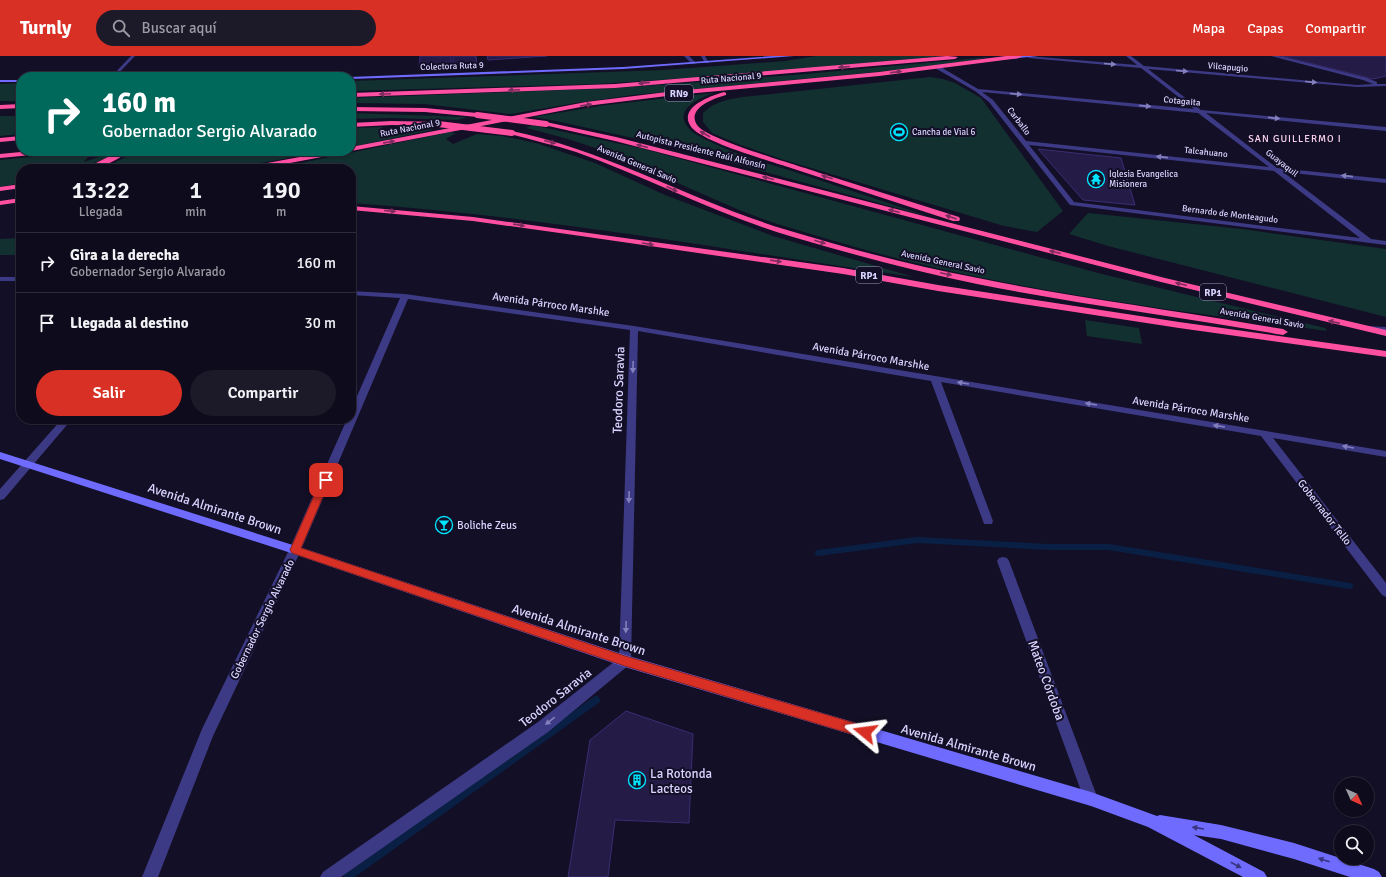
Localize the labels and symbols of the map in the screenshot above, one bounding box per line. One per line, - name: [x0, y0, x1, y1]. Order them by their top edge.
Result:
- street label: Colectora Ruta 9: [420, 60, 484, 73]
- street label: Vilcapugio: [1207, 60, 1249, 75]
- one-way arrow: [1104, 61, 1116, 68]
- one-way arrow: [838, 64, 850, 71]
- one-way arrow: [1176, 67, 1188, 74]
- one-way arrow: [890, 69, 902, 76]
- street label: Ruta Nacional 9: [700, 70, 762, 87]
- one-way arrow: [1305, 79, 1317, 86]
- one-way arrow: [638, 80, 650, 87]
- road number: RN9: [665, 85, 693, 101]
- one-way arrow: [508, 86, 520, 93]
- one-way arrow: [1010, 90, 1022, 97]
- one-way arrow: [378, 91, 391, 97]
- street label: Cotagaita: [1163, 94, 1201, 109]
- one-way arrow: [580, 101, 592, 107]
- one-way arrow: [1139, 103, 1151, 109]
- street label: Carballo: [1004, 105, 1033, 138]
- one-way arrow: [1268, 115, 1280, 122]
- street label: Ruta Nacional 9: [379, 117, 441, 140]
- sports icon: Cancha de Vial 6: [889, 122, 909, 142]
- place label: Cancha de Vial 6: [912, 127, 976, 138]
- street label: Autopista Presidente Raúl Alfonsín: [635, 129, 767, 172]
- one-way arrow: [699, 131, 710, 138]
- district label: SAN GUILLERMO I: [1248, 133, 1342, 145]
- one-way arrow: [383, 138, 395, 144]
- one-way arrow: [545, 139, 557, 145]
- one-way arrow: [636, 142, 649, 148]
- street label: Avenida General Savio: [595, 143, 678, 186]
- street label: Talcahuano: [1184, 145, 1229, 160]
- street label: Guayaquil: [1263, 147, 1301, 180]
- one-way arrow: [1156, 154, 1168, 160]
- temple icon: Iglesia Evangelica Misionera: [1086, 169, 1106, 189]
- place label: Iglesia Evangelica Misionera: [1109, 169, 1178, 190]
- one-way arrow: [1341, 173, 1353, 179]
- one-way arrow: [821, 174, 833, 180]
- one-way arrow: [762, 175, 774, 181]
- one-way arrow: [666, 186, 678, 192]
- street label: Bernardo de Monteagudo: [1181, 203, 1279, 226]
- one-way arrow: [384, 207, 396, 214]
- one-way arrow: [888, 207, 900, 213]
- one-way arrow: [944, 214, 956, 220]
- one-way arrow: [513, 222, 525, 228]
- one-way arrow: [814, 239, 826, 245]
- one-way arrow: [642, 241, 654, 247]
- street label: Avenida General Savio: [900, 248, 986, 277]
- one-way arrow: [1049, 248, 1061, 254]
- one-way arrow: [770, 258, 783, 265]
- road number: RP1: [856, 267, 882, 283]
- one-way arrow: [940, 271, 952, 277]
- one-way arrow: [1175, 281, 1187, 287]
- road number: RP1: [1200, 284, 1226, 300]
- street label: Avenida Párroco Marshke: [491, 290, 610, 319]
- street label: Avenida General Savio: [1219, 306, 1305, 331]
- one-way arrow: [1328, 318, 1340, 324]
- street label: Avenida Párroco Marshke: [812, 340, 930, 373]
- street label: Teodoro Saravia: [609, 346, 629, 434]
- one-way arrow: [630, 361, 636, 374]
- one-way arrow: [957, 380, 969, 386]
- street label: Avenida Párroco Marshke: [1131, 394, 1250, 425]
- one-way arrow: [1085, 401, 1097, 407]
- one-way arrow: [1213, 422, 1225, 428]
- one-way arrow: [1341, 444, 1354, 450]
- pin: [309, 463, 343, 497]
- street label: Gobernador Tello: [1295, 477, 1354, 548]
- street label: Avenida Almirante Brown: [146, 480, 284, 538]
- one-way arrow: [626, 491, 633, 503]
- bar icon: Boliche Zeus: [434, 515, 454, 535]
- place label: Boliche Zeus: [457, 519, 517, 532]
- street label: Gobernador Sergio Alvarado: [228, 557, 297, 681]
- street label: Avenida Almirante Brown: [510, 601, 648, 659]
- one-way arrow: [623, 621, 629, 634]
- street label: Mateo Córdoba: [1024, 638, 1068, 722]
- street label: Teodoro Saravia: [516, 665, 595, 731]
- position arrow: [844, 711, 886, 753]
- one-way arrow: [545, 716, 556, 725]
- street label: Avenida Almirante Brown: [899, 721, 1038, 775]
- place label: La Rotonda Lacteos: [650, 766, 712, 797]
- building icon: La Rotonda Lacteos: [627, 770, 647, 790]
- north arrow: [1334, 777, 1374, 817]
- one-way arrow: [1192, 825, 1204, 831]
- one-way arrow: [1317, 857, 1329, 863]
- one-way arrow: [1230, 862, 1242, 868]

